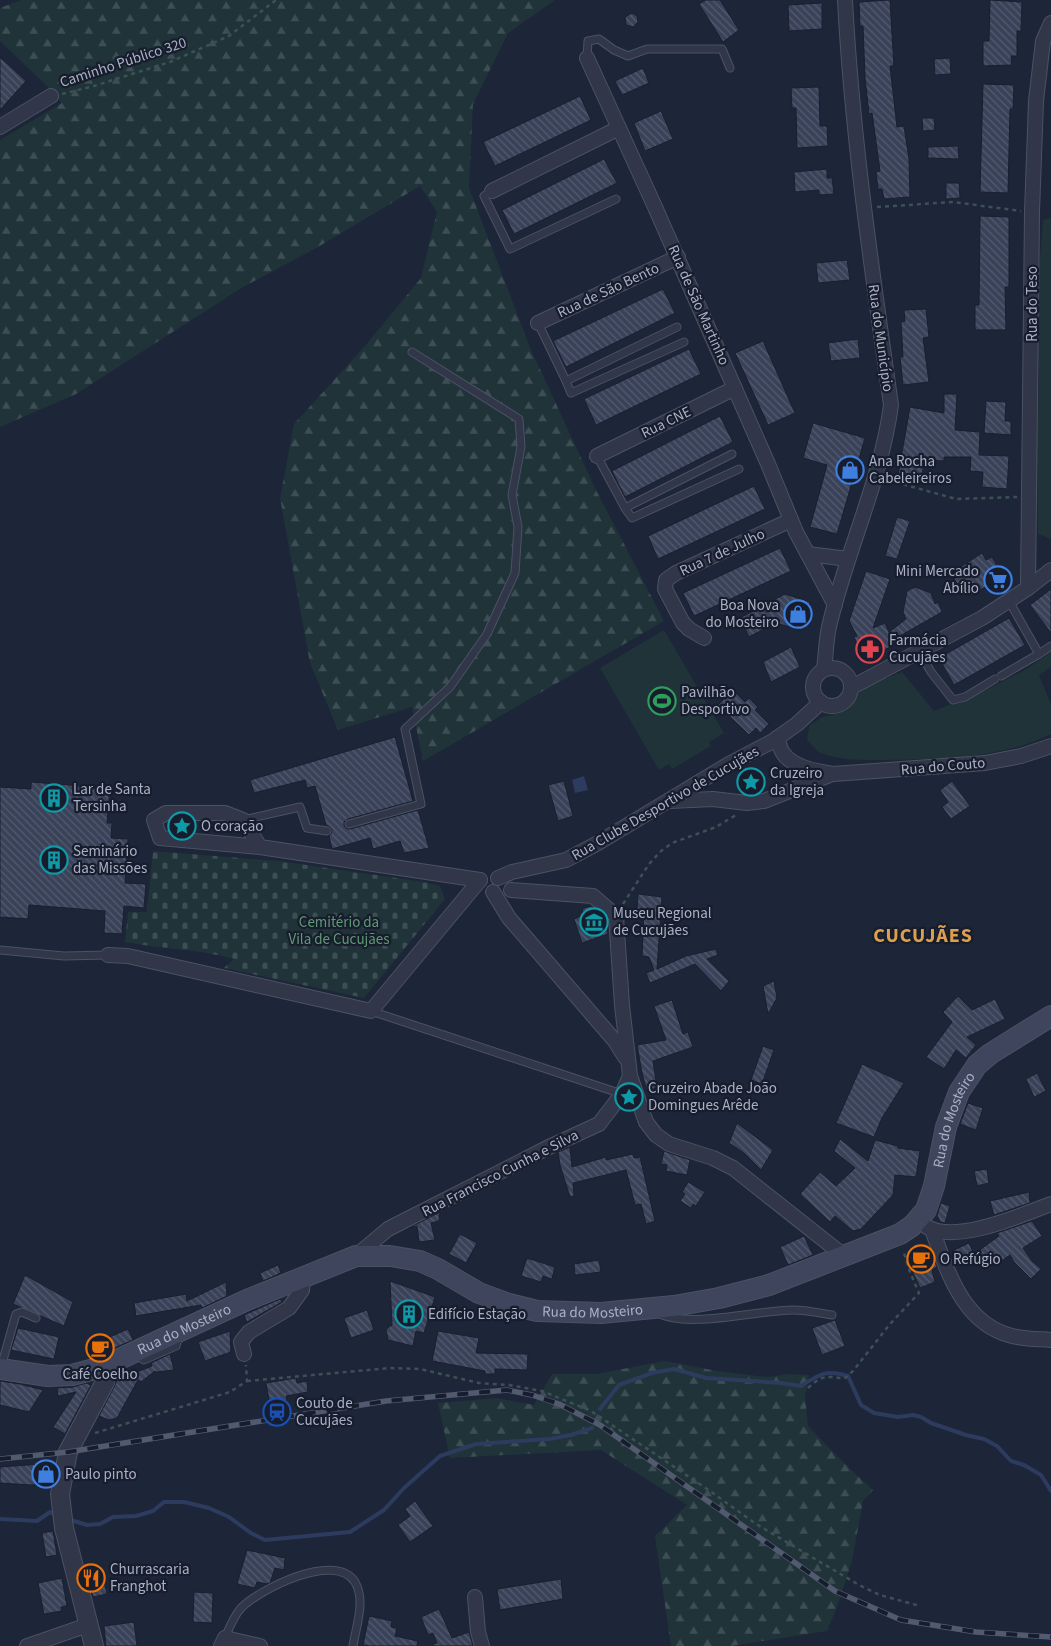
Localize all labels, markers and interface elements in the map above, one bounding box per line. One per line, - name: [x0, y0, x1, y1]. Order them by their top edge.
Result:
- street label: Caminho Público 320: [57, 32, 189, 93]
- street label: Rua de São Martinho: [663, 242, 735, 369]
- street label: Rua de São Bento: [554, 258, 663, 323]
- street label: Rua do Teso: [1022, 266, 1043, 342]
- street label: Rua do Município: [863, 283, 898, 393]
- street label: Rua CNE: [638, 401, 695, 444]
- place label: Ana Rocha Cabeleireiros: [869, 451, 951, 489]
- shop icon: Ana Rocha Cabeleireiros: [835, 455, 865, 485]
- street label: Rua 7 de Julho: [676, 524, 768, 581]
- place label: Mini Mercado Abílio: [895, 561, 979, 599]
- supermarket icon: Mini Mercado Abílio: [983, 565, 1013, 595]
- place label: Boa Nova do Mosteiro: [705, 595, 779, 633]
- shop icon: Boa Nova do Mosteiro: [783, 599, 813, 629]
- place label: Farmácia Cucujães: [889, 630, 947, 668]
- pharmacy icon: Farmácia Cucujães: [855, 634, 885, 664]
- place label: Pavilhão Desportivo: [681, 682, 749, 720]
- sports icon: Pavilhão Desportivo: [647, 686, 677, 716]
- street label: Rua Clube Desportivo de Cucujães: [568, 741, 763, 866]
- street label: Rua do Couto: [900, 752, 986, 781]
- place label: Cruzeiro da Igreja: [770, 763, 824, 801]
- place icon: Cruzeiro da Igreja: [736, 767, 766, 797]
- place label: Lar de Santa Tersinha: [73, 779, 151, 817]
- building icon: Lar de Santa Tersinha: [39, 783, 69, 813]
- place icon: O coração: [167, 811, 197, 841]
- place label: O coração: [201, 816, 263, 837]
- place label: Seminário das Missões: [73, 841, 147, 879]
- building icon: Seminário das Missões: [39, 845, 69, 875]
- place label: Museu Regional de Cucujães: [613, 903, 712, 941]
- museum icon: Museu Regional de Cucujães: [579, 907, 609, 937]
- park label: Cemitério da Vila de Cucujães: [288, 912, 390, 950]
- district label: CUCUJÃES: [873, 922, 973, 950]
- street label: Rua do Mosteiro: [928, 1068, 981, 1170]
- place label: Cruzeiro Abade João Domingues Arêde: [648, 1078, 777, 1116]
- place icon: Cruzeiro Abade João Domingues Arêde: [614, 1082, 644, 1112]
- street label: Rua Francisco Cunha e Silva: [418, 1125, 582, 1222]
- cafe icon: O Refúgio: [906, 1244, 936, 1274]
- place label: O Refúgio: [940, 1249, 1001, 1270]
- street label: Rua do Mosteiro: [134, 1299, 235, 1360]
- building icon: Edifício Estação: [394, 1299, 424, 1329]
- street label: Rua do Mosteiro: [542, 1299, 644, 1324]
- place label: Edifício Estação: [428, 1304, 526, 1325]
- cafe icon: Café Coelho: [85, 1333, 115, 1363]
- place label: Café Coelho: [62, 1364, 138, 1385]
- place label: Couto de Cucujães: [296, 1393, 353, 1431]
- station icon: Couto de Cucujães: [262, 1397, 292, 1427]
- shop icon: Paulo pinto: [31, 1459, 61, 1489]
- place label: Paulo pinto: [65, 1464, 137, 1485]
- place label: Churrascaria Franghot: [110, 1559, 190, 1597]
- restaurant icon: Churrascaria Franghot: [76, 1563, 106, 1593]

